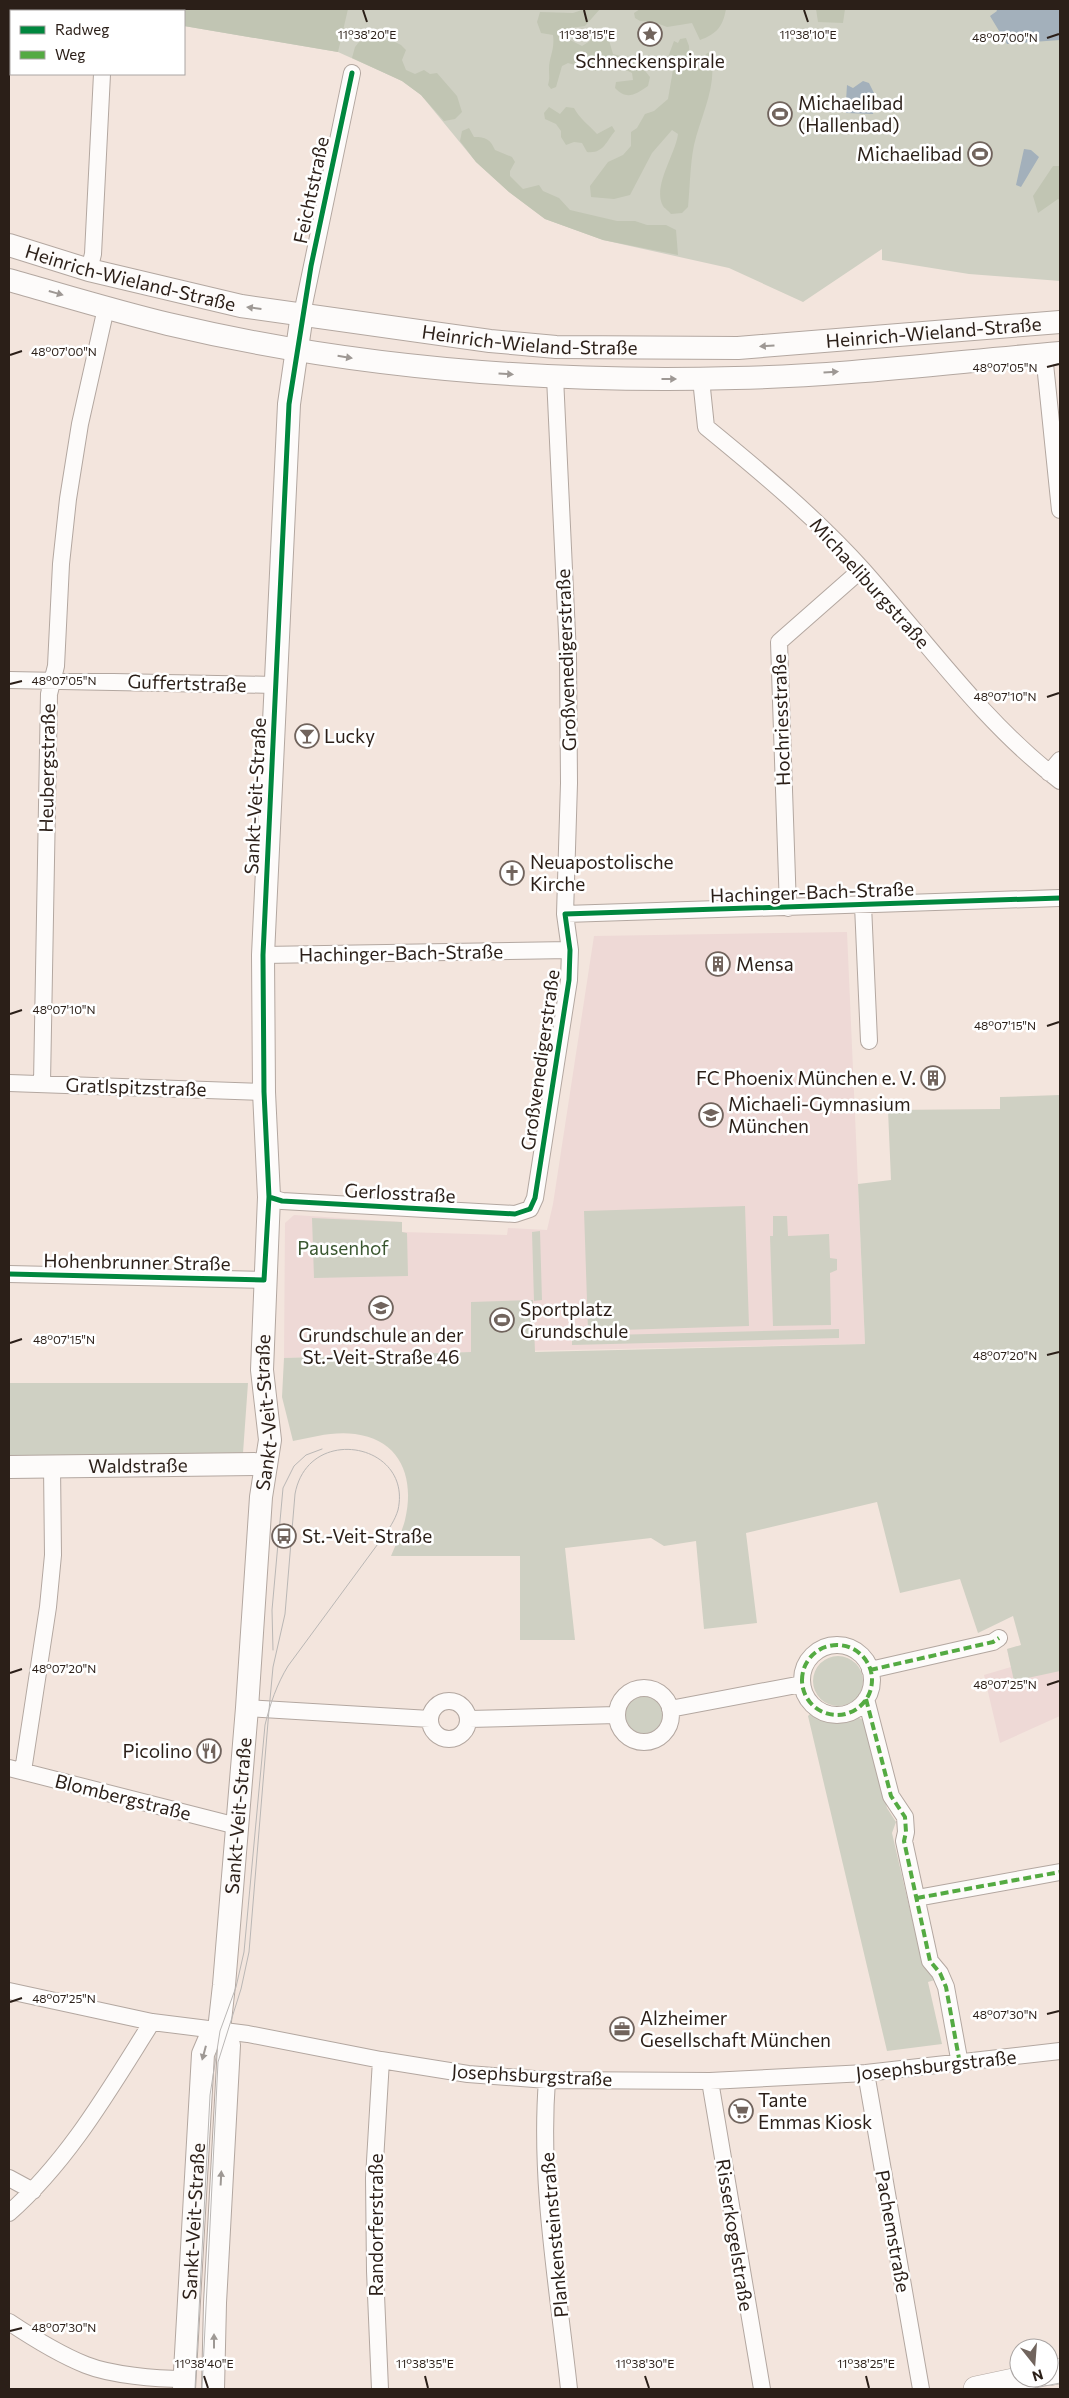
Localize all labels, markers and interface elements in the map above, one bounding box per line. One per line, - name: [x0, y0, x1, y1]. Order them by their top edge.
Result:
- legend: [10, 10, 185, 75]
- text: Radweg: [55, 20, 109, 38]
- place icon: Schneckenspirale: [637, 21, 663, 47]
- text: 11°38'20"E: [338, 27, 396, 41]
- text: 11°38'15"E: [559, 27, 615, 41]
- text: 11°38'10"E: [779, 27, 837, 41]
- text: 48°07'00"N: [972, 30, 1038, 44]
- text: Weg: [55, 45, 85, 63]
- place label: Schneckenspirale: [575, 49, 725, 72]
- place label: Michaelibad (Hallenbad): [798, 91, 903, 136]
- sports icon: Michaelibad (Hallenbad): [767, 101, 793, 127]
- street label: Feichtstraße: [288, 134, 333, 245]
- sports icon: Michaelibad: [967, 141, 993, 167]
- place label: Michaelibad: [857, 142, 962, 165]
- street label: Heinrich-Wieland-Straße: [23, 239, 238, 315]
- one-way arrow: [48, 290, 63, 298]
- one-way arrow: [245, 304, 261, 312]
- street label: Heinrich-Wieland-Straße: [825, 312, 1042, 352]
- street label: Heinrich-Wieland-Straße: [420, 320, 638, 358]
- one-way arrow: [759, 342, 775, 350]
- text: 48°07'00"N: [31, 344, 97, 358]
- one-way arrow: [337, 353, 353, 361]
- text: 48°07'05"N: [973, 360, 1037, 374]
- one-way arrow: [823, 368, 839, 376]
- one-way arrow: [499, 370, 515, 378]
- one-way arrow: [661, 375, 677, 383]
- street label: Michaeliburgstraße: [806, 513, 935, 653]
- street label: Großvenedigerstraße: [551, 568, 580, 752]
- street label: Hochriesstraße: [767, 654, 794, 787]
- street label: Guffertstraße: [127, 669, 247, 696]
- text: 48°07'05"N: [32, 673, 96, 687]
- text: 48°07'10"N: [973, 689, 1037, 703]
- street label: Heubergstraße: [34, 703, 59, 833]
- street label: Sankt-Veit-Straße: [239, 717, 270, 875]
- bar icon: Lucky: [294, 723, 320, 749]
- place label: Lucky: [324, 724, 375, 747]
- place label: Neuapostolische Kirche: [530, 850, 674, 895]
- church icon: Neuapostolische Kirche: [499, 860, 525, 886]
- street label: Hachinger-Bach-Straße: [710, 876, 914, 907]
- street label: Hachinger-Bach-Straße: [299, 939, 503, 966]
- building icon: Mensa: [705, 951, 731, 977]
- place label: Mensa: [736, 952, 794, 975]
- street label: Großvenedigerstraße: [515, 968, 564, 1152]
- text: 48°07'10"N: [32, 1002, 96, 1016]
- text: 48°07'15"N: [974, 1018, 1036, 1032]
- building icon: FC Phoenix München e. V.: [920, 1065, 946, 1091]
- place label: FC Phoenix München e. V.: [696, 1066, 916, 1089]
- street label: Gratlspitzstraße: [65, 1073, 207, 1100]
- place label: Michaeli-Gymnasium München: [728, 1092, 911, 1137]
- school or university icon: Michaeli-Gymnasium München: [698, 1102, 724, 1128]
- street label: Gerlosstraße: [344, 1178, 456, 1207]
- park label: Pausenhof: [297, 1236, 389, 1259]
- street label: Hohenbrunner Straße: [43, 1248, 231, 1275]
- school or university icon: Grundschule an der St.-Veit-Straße 46: [368, 1295, 394, 1321]
- place label: Sportplatz Grundschule: [520, 1297, 628, 1342]
- sports icon: Sportplatz Grundschule: [489, 1307, 515, 1333]
- place label: Grundschule an der St.-Veit-Straße 46: [298, 1323, 464, 1368]
- text: 48°07'15"N: [33, 1332, 95, 1346]
- street label: Sankt-Veit-Straße: [250, 1334, 281, 1492]
- text: 48°07'20"N: [973, 1348, 1037, 1362]
- street label: Waldstraße: [88, 1453, 188, 1477]
- bus stop icon: St.-Veit-Straße: [271, 1523, 297, 1549]
- place label: St.-Veit-Straße: [302, 1524, 432, 1547]
- text: 48°07'20"N: [32, 1661, 96, 1675]
- text: 48°07'25"N: [973, 1677, 1037, 1691]
- street label: Sankt-Veit-Straße: [220, 1736, 256, 1895]
- restaurant icon: Picolino: [196, 1738, 222, 1764]
- place label: Picolino: [122, 1739, 192, 1762]
- street label: Blombergstraße: [53, 1768, 194, 1825]
- text: 48°07'25"N: [32, 1991, 96, 2005]
- place label: Alzheimer Gesellschaft München: [640, 2006, 831, 2051]
- text: 48°07'30"N: [973, 2007, 1037, 2021]
- office icon: Alzheimer Gesellschaft München: [609, 2016, 635, 2042]
- street label: Josephsburgstraße: [855, 2045, 1017, 2084]
- one-way arrow: [200, 2046, 208, 2061]
- street label: Josephsburgstraße: [451, 2059, 613, 2090]
- place label: Tante Emmas Kiosk: [758, 2088, 872, 2133]
- supermarket icon: Tante Emmas Kiosk: [728, 2098, 754, 2124]
- street label: Sankt-Veit-Straße: [177, 2142, 209, 2300]
- street label: Plankensteinstraße: [535, 2152, 572, 2319]
- street label: Randorferstraße: [364, 2154, 387, 2297]
- street label: Risserkogelstraße: [712, 2157, 759, 2313]
- street label: Pachemstraße: [871, 2168, 916, 2294]
- one-way arrow: [218, 2170, 226, 2186]
- text: 48°07'30"N: [32, 2320, 96, 2334]
- one-way arrow: [210, 2332, 218, 2348]
- north arrow: [1009, 2338, 1059, 2388]
- text: 11°38'40"E: [174, 2356, 234, 2370]
- text: 11°38'35"E: [396, 2356, 454, 2370]
- text: 11°38'30"E: [616, 2356, 674, 2370]
- text: 11°38'25"E: [837, 2356, 895, 2370]
- text: N: [1030, 2366, 1045, 2386]

